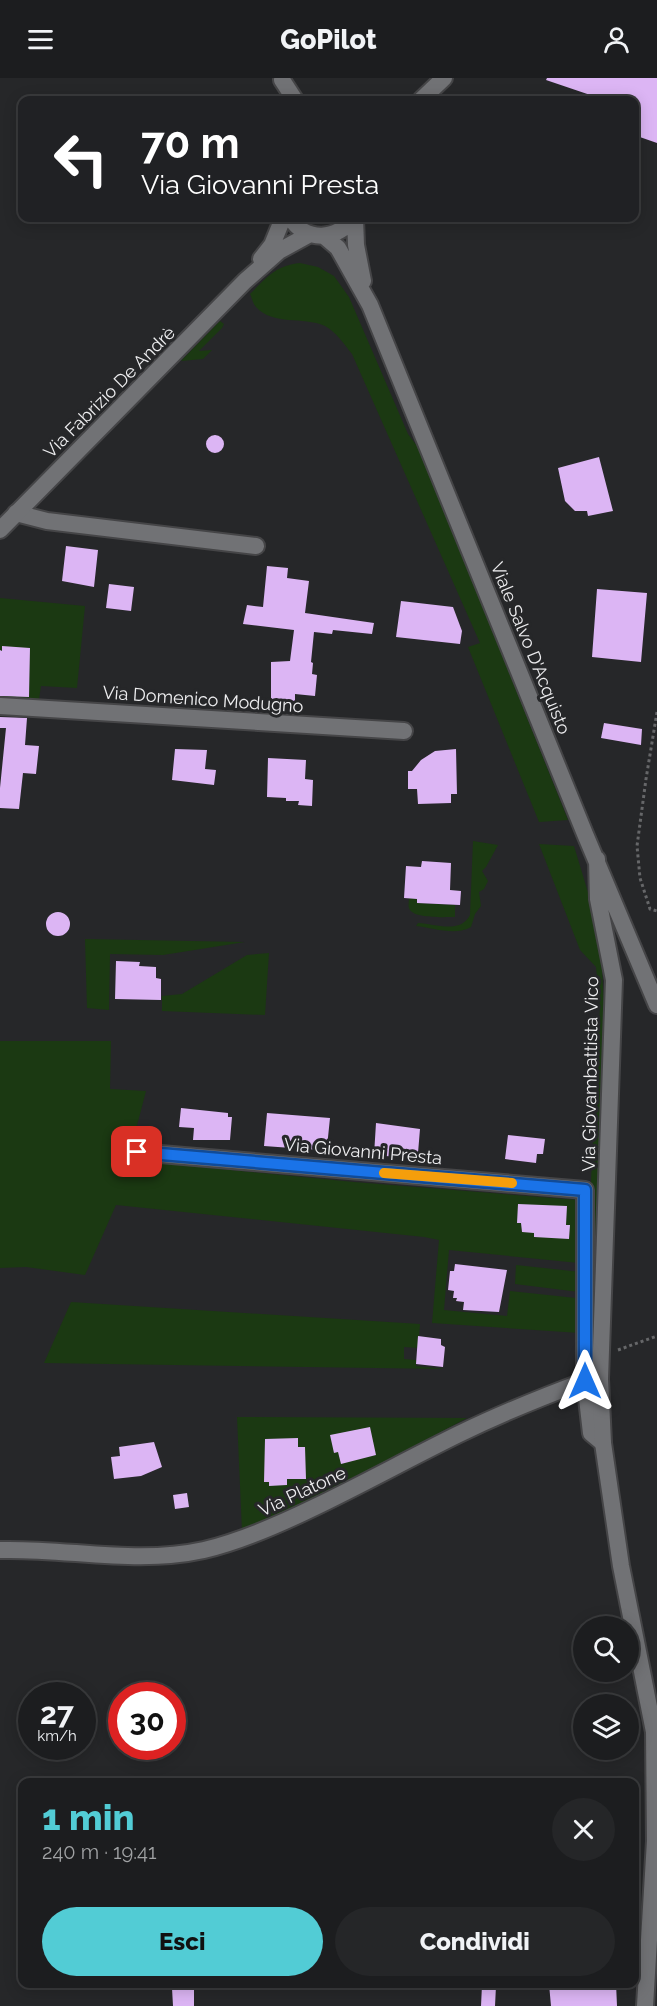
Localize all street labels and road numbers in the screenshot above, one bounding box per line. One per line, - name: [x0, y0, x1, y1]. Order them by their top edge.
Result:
- street label: Via Fabrizio De Andrè: [39, 322, 179, 462]
- street label: Viale Salvo D'Acquisto: [487, 559, 575, 737]
- street label: Via Domenico Modugno: [102, 682, 304, 717]
- street label: Via Giovambattista Vico: [578, 976, 602, 1172]
- street label: Via Giovanni Presta: [283, 1134, 443, 1168]
- street label: Via Platone: [255, 1461, 349, 1520]

